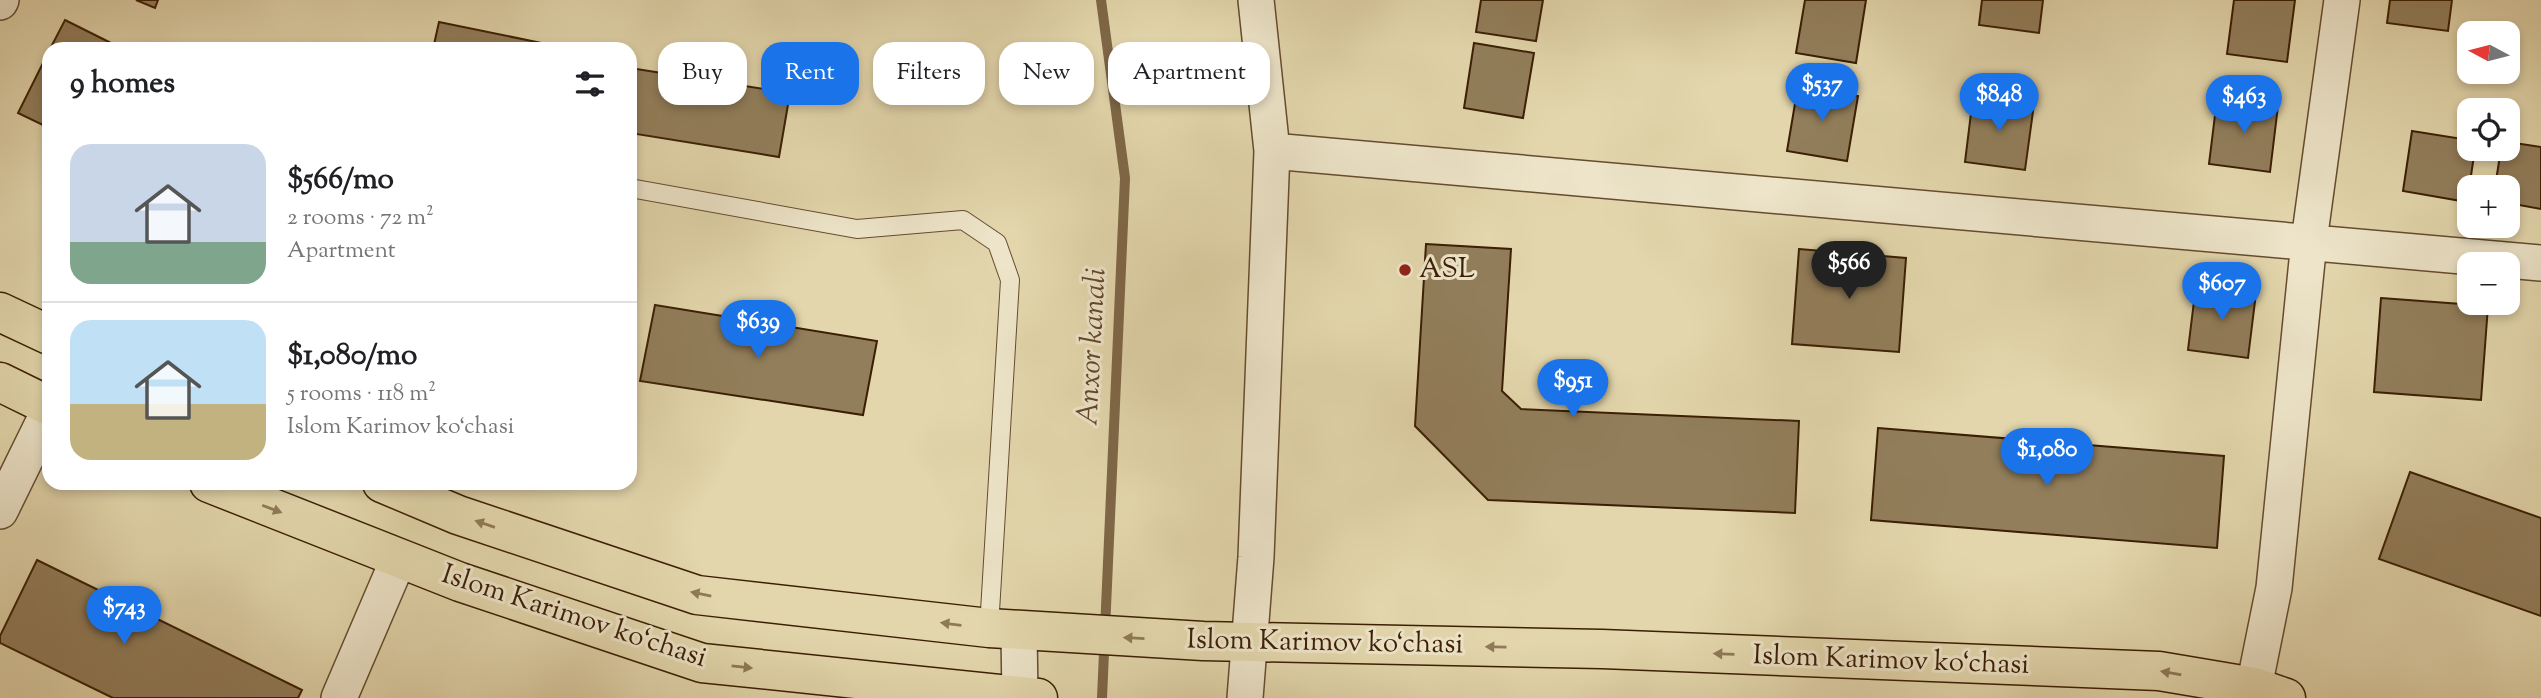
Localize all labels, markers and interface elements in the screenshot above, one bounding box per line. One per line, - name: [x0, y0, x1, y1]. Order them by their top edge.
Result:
- north arrow: [2457, 21, 2520, 84]
- map controls: [2457, 21, 2520, 315]
- chip: Buy: [658, 42, 747, 105]
- chip: Rent: [761, 42, 859, 105]
- chip: Filters: [873, 42, 985, 105]
- chip: New: [999, 42, 1094, 105]
- chip: Apartment: [1108, 42, 1270, 105]
- text: 9 homes: [70, 63, 175, 106]
- pin: $537: [1781, 64, 1863, 123]
- icon: filters: [571, 65, 609, 103]
- text: $537: [1802, 69, 1842, 102]
- pin: $848: [1958, 74, 2040, 133]
- pin: $463: [2203, 76, 2285, 135]
- text: $848: [1976, 79, 2022, 112]
- text: $463: [2222, 81, 2266, 114]
- button: locate: [2457, 98, 2520, 161]
- text: $566/mo: [287, 159, 394, 202]
- icon: home: [126, 172, 210, 256]
- button: +: [2457, 175, 2520, 238]
- text: 2 rooms · 72 m²: [287, 202, 434, 235]
- text: Apartment: [287, 235, 396, 268]
- pin: $566: [1808, 242, 1890, 301]
- text: $566: [1828, 247, 1871, 280]
- place label: ASL: [1419, 250, 1475, 290]
- button: −: [2457, 252, 2520, 315]
- marker: ASL: [1397, 262, 1413, 278]
- pin: $607: [2181, 262, 2263, 322]
- water label: Anxor kanali: [1067, 267, 1119, 427]
- text: $607: [2198, 268, 2246, 301]
- pin: $639: [717, 300, 799, 360]
- text: $639: [736, 306, 780, 339]
- text: $1,080/mo: [287, 335, 417, 378]
- icon: home: [126, 348, 210, 432]
- pin: $951: [1532, 360, 1614, 419]
- text: $951: [1553, 365, 1593, 398]
- text: 5 rooms · 118 m²: [287, 378, 436, 411]
- text: Islom Karimov ko‘chasi: [287, 411, 514, 444]
- pin: $1,080: [1990, 428, 2104, 488]
- text: $1,080: [2017, 434, 2078, 467]
- one-way arrow: [261, 503, 282, 514]
- one-way arrow: [474, 518, 495, 529]
- street label: Islom Karimov ko‘chasi: [436, 555, 712, 679]
- pin: $743: [83, 586, 165, 646]
- one-way arrow: [690, 589, 712, 600]
- text: $743: [102, 592, 146, 625]
- one-way arrow: [940, 618, 962, 629]
- street label: Islom Karimov ko‘chasi: [1186, 621, 1464, 665]
- one-way arrow: [1123, 632, 1145, 643]
- street label: Islom Karimov ko‘chasi: [1752, 636, 2030, 686]
- one-way arrow: [1485, 642, 1507, 653]
- one-way arrow: [1713, 649, 1735, 660]
- one-way arrow: [731, 662, 753, 673]
- one-way arrow: [2160, 667, 2182, 678]

